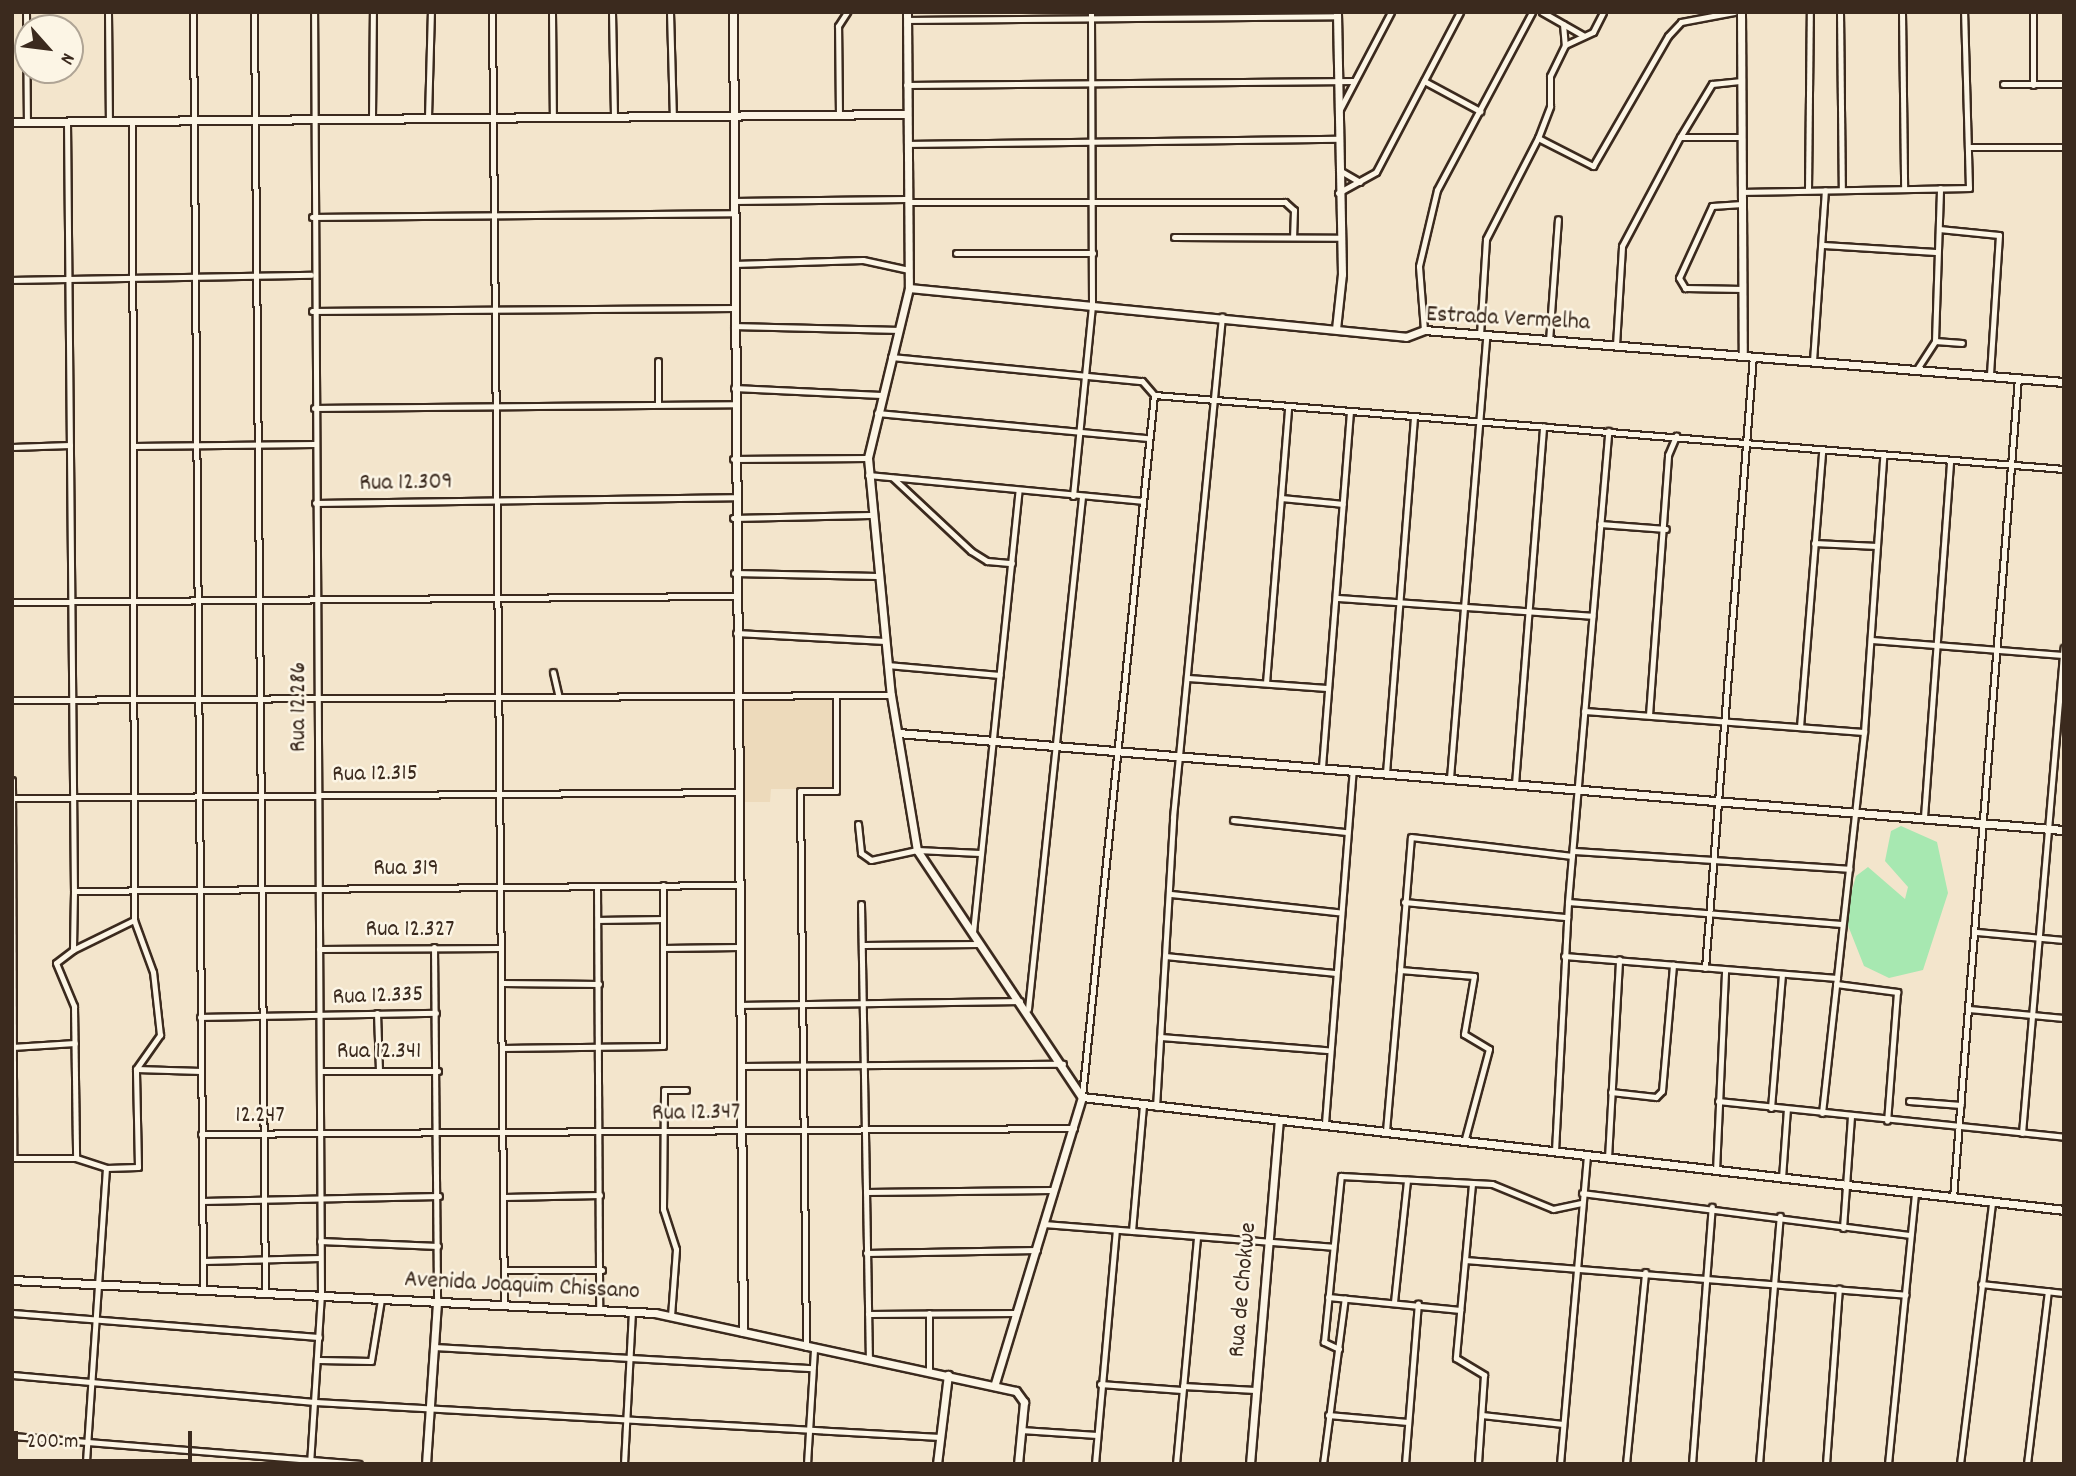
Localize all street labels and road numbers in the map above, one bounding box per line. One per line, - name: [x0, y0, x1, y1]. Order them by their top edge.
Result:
- street label: Estrada Vermelha: [1425, 301, 1591, 339]
- street label: Rua 12.309: [359, 469, 453, 499]
- street label: Rua 12.286: [286, 662, 314, 752]
- street label: Rua 12.315: [332, 760, 418, 790]
- street label: Rua 319: [373, 856, 439, 884]
- street label: Rua 12.327: [366, 917, 454, 945]
- street label: Rua 12.335: [332, 981, 424, 1013]
- street label: Rua 12.341: [337, 1039, 421, 1067]
- street label: Rua 12.347: [652, 1099, 740, 1129]
- street label: 12.247: [235, 1103, 285, 1131]
- street label: Rua de Chokwe: [1224, 1221, 1264, 1359]
- street label: Avenida Joaquim Chissano: [404, 1266, 640, 1308]

